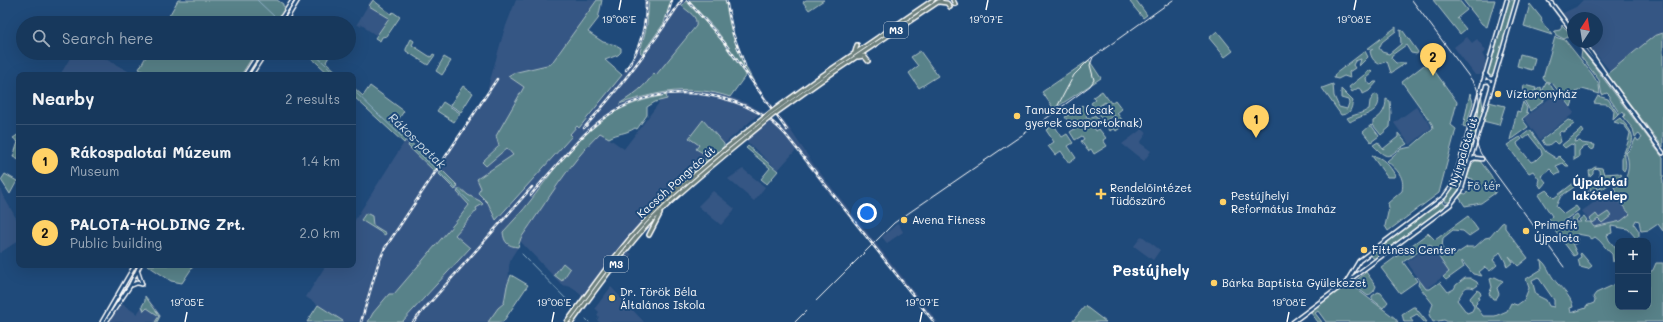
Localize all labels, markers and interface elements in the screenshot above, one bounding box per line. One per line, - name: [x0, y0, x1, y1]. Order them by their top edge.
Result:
- text: 19°06'E: [602, 12, 636, 26]
- text: 19°07'E: [969, 12, 1003, 26]
- text: 19°08'E: [1337, 12, 1371, 26]
- north arrow: [1567, 12, 1603, 48]
- search box: [16, 16, 356, 60]
- road number: M3: [884, 22, 908, 38]
- icon: search: [30, 27, 52, 49]
- text: Search here: [62, 28, 153, 48]
- pin: 2: [1420, 43, 1446, 76]
- place label: Víztoronyház: [1506, 86, 1577, 101]
- text: Nearby: [32, 87, 94, 109]
- marker: Víztoronyház: [1493, 89, 1503, 99]
- text: 2 results: [285, 90, 340, 107]
- place label: Tanuszoda (csak gyerek csoportoknak): [1025, 102, 1143, 130]
- pin: 1: [1243, 105, 1269, 138]
- water label: Rákos-patak: [386, 109, 450, 172]
- marker: Tanuszoda (csak gyerek csoportoknak): [1012, 111, 1022, 121]
- street label: Nyírpalota út: [1445, 115, 1480, 188]
- text: Rákospalotai Múzeum: [70, 142, 231, 162]
- street label: Kacsóh Pongrác út: [633, 142, 718, 221]
- text: 1: [42, 152, 48, 169]
- text: 1.4 km: [301, 152, 340, 169]
- text: Museum: [70, 162, 119, 179]
- district label: Újpalotai lakótelep: [1572, 173, 1628, 203]
- park label: Fő tér: [1467, 178, 1501, 193]
- place label: Rendelőintézet Tüdőszűrő: [1110, 180, 1192, 208]
- marker: Rendelőintézet Tüdőszűrő: [1095, 188, 1107, 200]
- place label: Pestújhelyi Református Imaház: [1231, 188, 1336, 216]
- marker: Pestújhelyi Református Imaház: [1218, 197, 1228, 207]
- your location: [857, 203, 877, 223]
- place label: Avena Fitness: [912, 212, 986, 227]
- text: PALOTA-HOLDING Zrt.: [70, 214, 245, 234]
- marker: Avena Fitness: [899, 215, 909, 225]
- place label: Primefit Újpalota: [1534, 217, 1580, 245]
- text: 2: [41, 224, 49, 241]
- text: 2.0 km: [299, 224, 340, 241]
- marker: Primefit Újpalota: [1521, 226, 1531, 236]
- text: Public building: [70, 234, 162, 251]
- map controls: [1615, 238, 1651, 310]
- button: +: [1615, 238, 1651, 274]
- place label: Fittness Center: [1372, 242, 1456, 257]
- marker: Fittness Center: [1359, 245, 1369, 255]
- road number: M3: [604, 256, 628, 272]
- district label: Pestújhely: [1112, 260, 1190, 280]
- button: −: [1615, 274, 1651, 310]
- place label: Bárka Baptista Gyülekezet: [1222, 275, 1367, 290]
- marker: Bárka Baptista Gyülekezet: [1209, 278, 1219, 288]
- place label: Dr. Török Béla Általános Iskola: [620, 284, 705, 312]
- marker: Dr. Török Béla Általános Iskola: [607, 293, 617, 303]
- text: 19°05'E: [170, 295, 204, 309]
- text: 19°06'E: [537, 295, 571, 309]
- text: 19°07'E: [905, 295, 939, 309]
- text: 19°08'E: [1272, 295, 1306, 309]

